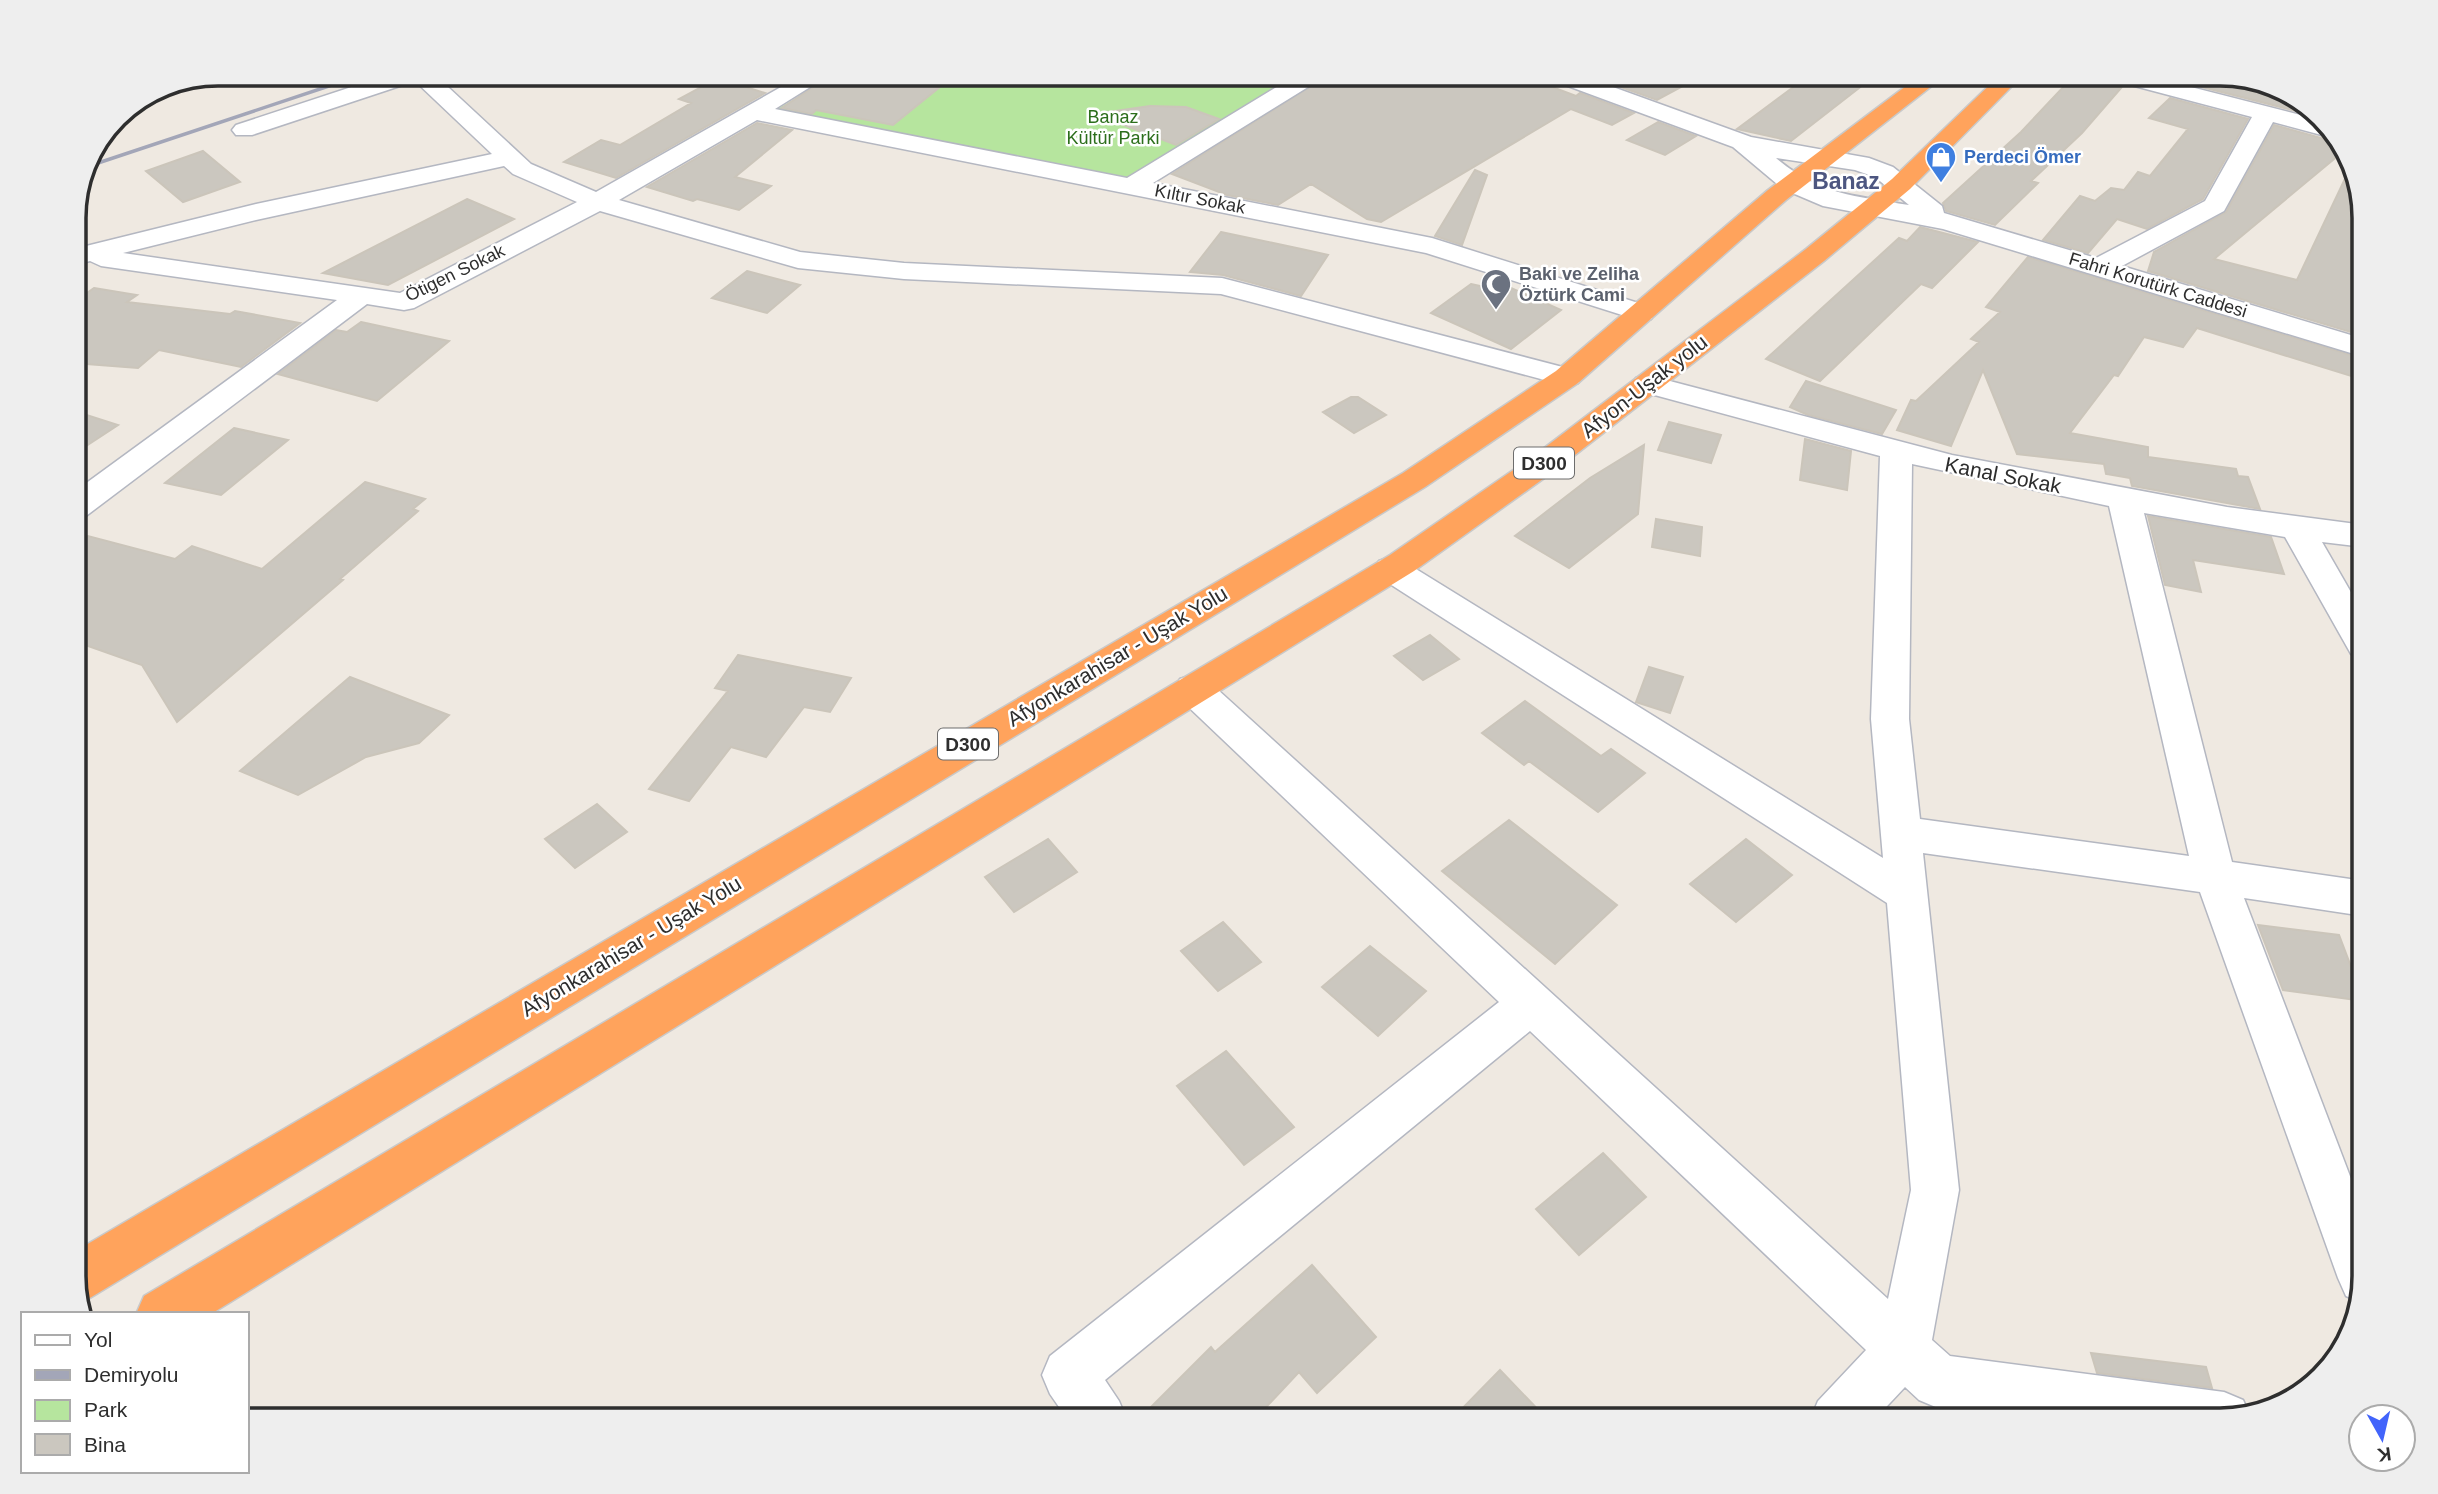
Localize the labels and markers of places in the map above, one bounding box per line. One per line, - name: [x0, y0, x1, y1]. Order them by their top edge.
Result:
- shop icon: Perdeci Ömer: [1924, 140, 1958, 184]
- place label: Perdeci Ömer: [1964, 147, 2081, 167]
- place label: Baki ve Zeliha Öztürk Cami: [1519, 264, 1640, 305]
- mosque icon: Baki ve Zeliha Öztürk Cami: [1479, 267, 1513, 311]

